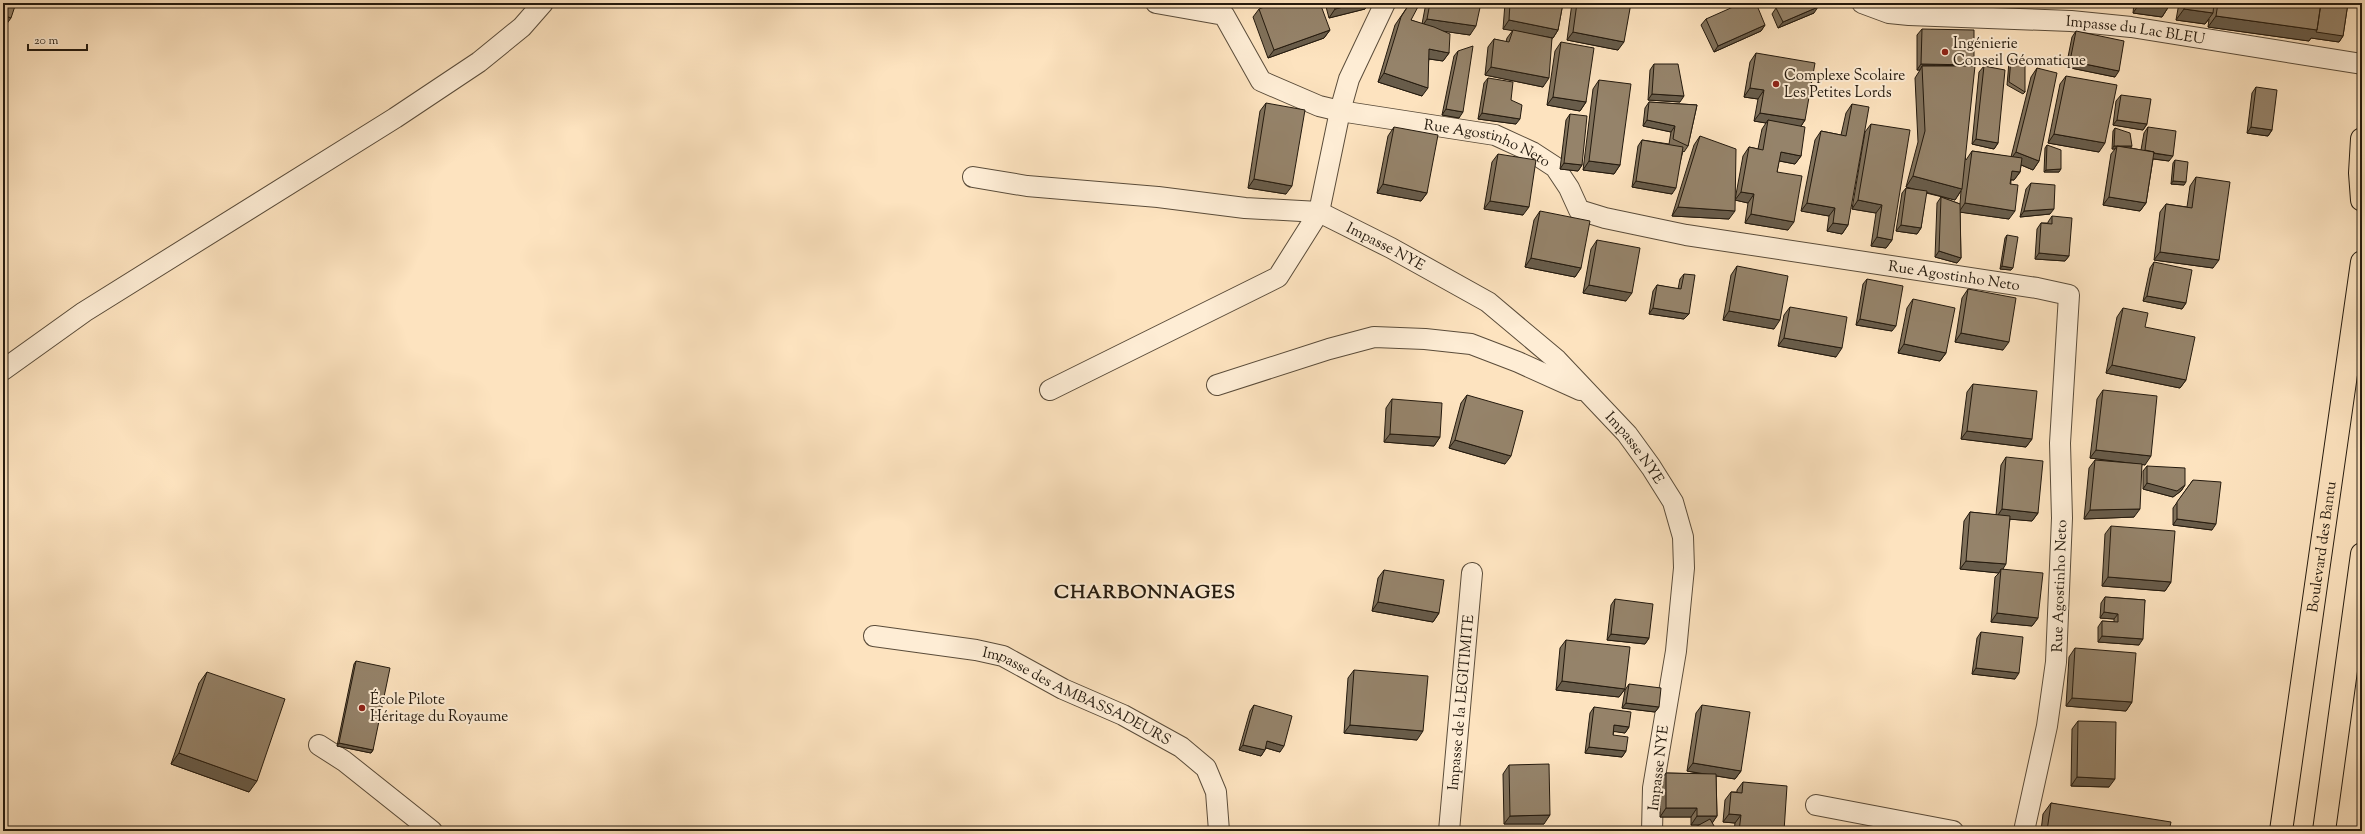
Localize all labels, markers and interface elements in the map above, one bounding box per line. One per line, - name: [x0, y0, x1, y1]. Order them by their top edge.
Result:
- street label: Impasse du Lac BLEU: [2065, 12, 2206, 51]
- scale bar: [28, 26, 87, 52]
- text: 20 m: [34, 32, 59, 50]
- place label: Ingénierie Conseil Géomatique: [1953, 34, 2086, 72]
- marker: Ingénierie Conseil Géomatique: [1940, 47, 1950, 57]
- place label: Complexe Scolaire Les Petites Lords: [1784, 66, 1905, 104]
- marker: Complexe Scolaire Les Petites Lords: [1771, 79, 1781, 89]
- street label: Rue Agostinho Neto: [1422, 115, 1554, 173]
- street label: Impasse NYE: [1342, 218, 1428, 277]
- street label: Rue Agostinho Neto: [1887, 257, 2021, 297]
- street label: Impasse NYE: [1599, 408, 1668, 488]
- street label: Boulevard des Bantu: [2303, 480, 2343, 614]
- street label: Rue Agostinho Neto: [2048, 519, 2073, 653]
- district label: CHARBONNAGES: [1054, 580, 1236, 607]
- street label: Impasse de la LEGITIMITE: [1444, 614, 1480, 791]
- street label: Impasse des AMBASSADEURS: [980, 643, 1174, 751]
- place label: École Pilote Héritage du Royaume: [370, 689, 508, 728]
- marker: École Pilote Héritage du Royaume: [357, 703, 367, 713]
- street label: Impasse NYE: [1644, 724, 1675, 812]

